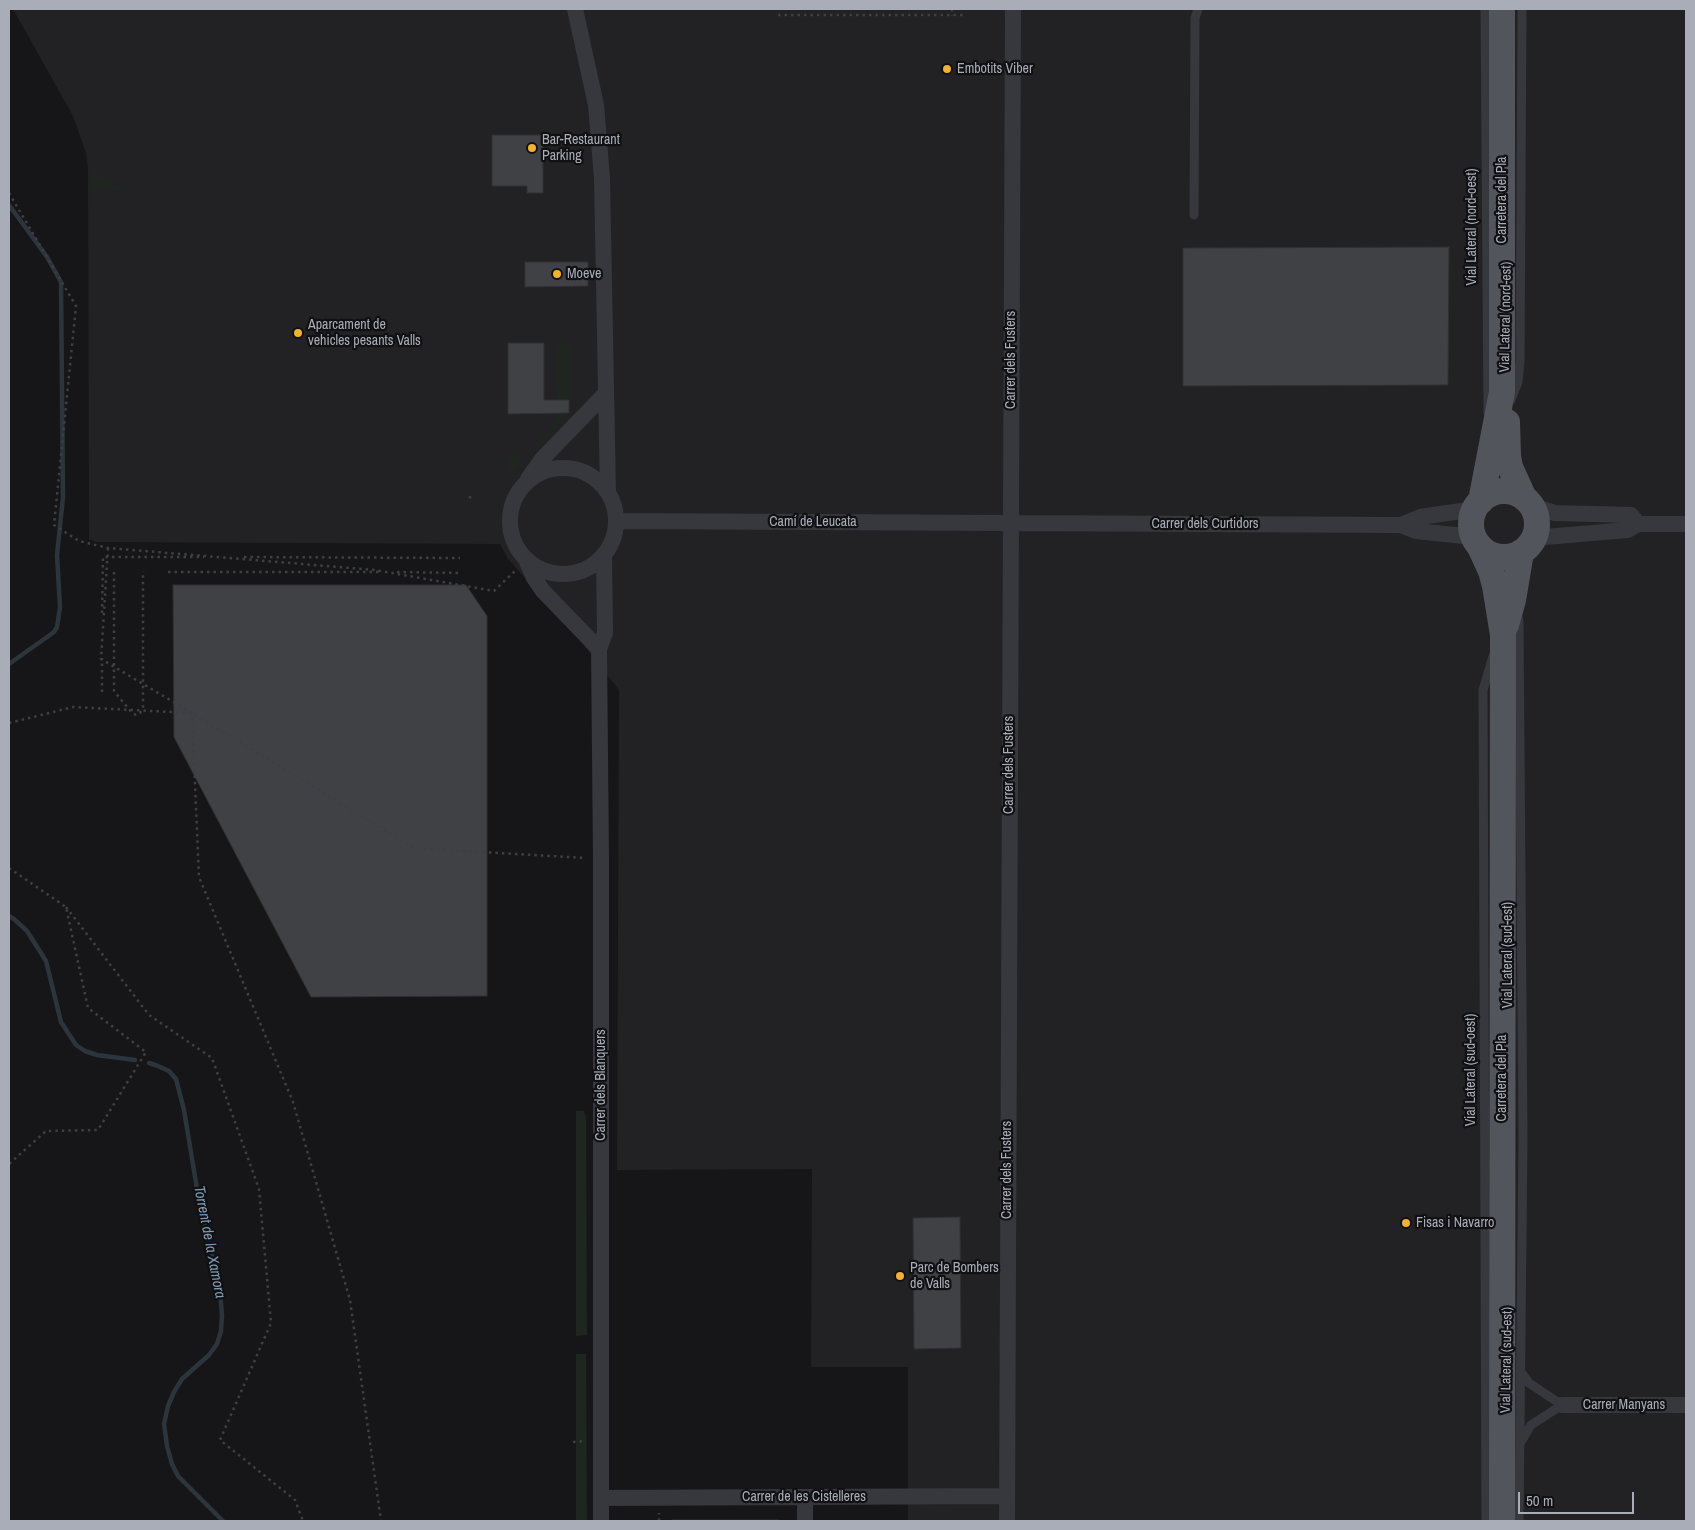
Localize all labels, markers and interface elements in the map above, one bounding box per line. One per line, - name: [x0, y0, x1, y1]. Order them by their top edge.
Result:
- place label: Embotits Viber: [957, 61, 1033, 77]
- marker: Embotits Viber: [941, 63, 953, 75]
- place label: Bar-Restaurant Parking: [542, 132, 620, 164]
- marker: Bar-Restaurant Parking: [526, 142, 538, 154]
- street label: Carretera del Pla: [1494, 157, 1510, 243]
- street label: Vial Lateral (nord-oest): [1464, 168, 1480, 286]
- street label: Vial Lateral (nord-est): [1497, 261, 1515, 373]
- place label: Moeve: [567, 266, 601, 282]
- marker: Moeve: [551, 268, 563, 280]
- street label: Carrer dels Fusters: [1003, 311, 1019, 409]
- place label: Aparcament de vehicles pesants Valls: [308, 317, 421, 350]
- marker: Aparcament de vehicles pesants Valls: [292, 327, 304, 339]
- street label: Camí de Leucata: [769, 514, 857, 530]
- street label: Carrer dels Curtidors: [1151, 516, 1259, 532]
- street label: Carrer dels Fusters: [1001, 716, 1017, 814]
- street label: Vial Lateral (sud-est): [1500, 902, 1516, 1008]
- street label: Vial Lateral (sud-oest): [1463, 1014, 1479, 1126]
- street label: Carrer dels Blanquers: [593, 1029, 609, 1141]
- street label: Carretera del Pla: [1494, 1035, 1510, 1121]
- street label: Carrer dels Fusters: [999, 1121, 1015, 1219]
- water label: Torrent de la Xamora: [189, 1184, 229, 1300]
- place label: Fisas i Navarro: [1416, 1215, 1494, 1231]
- marker: Fisas i Navarro: [1400, 1217, 1412, 1229]
- place label: Parc de Bombers de Valls: [910, 1260, 999, 1292]
- marker: Parc de Bombers de Valls: [894, 1270, 906, 1282]
- street label: Vial Lateral (sud-est): [1498, 1307, 1516, 1413]
- street label: Carrer Manyans: [1583, 1397, 1665, 1413]
- scale bar: [1520, 1482, 1636, 1514]
- street label: Carrer de les Cistelleres: [742, 1489, 866, 1505]
- text: 50 m: [1526, 1490, 1553, 1511]

